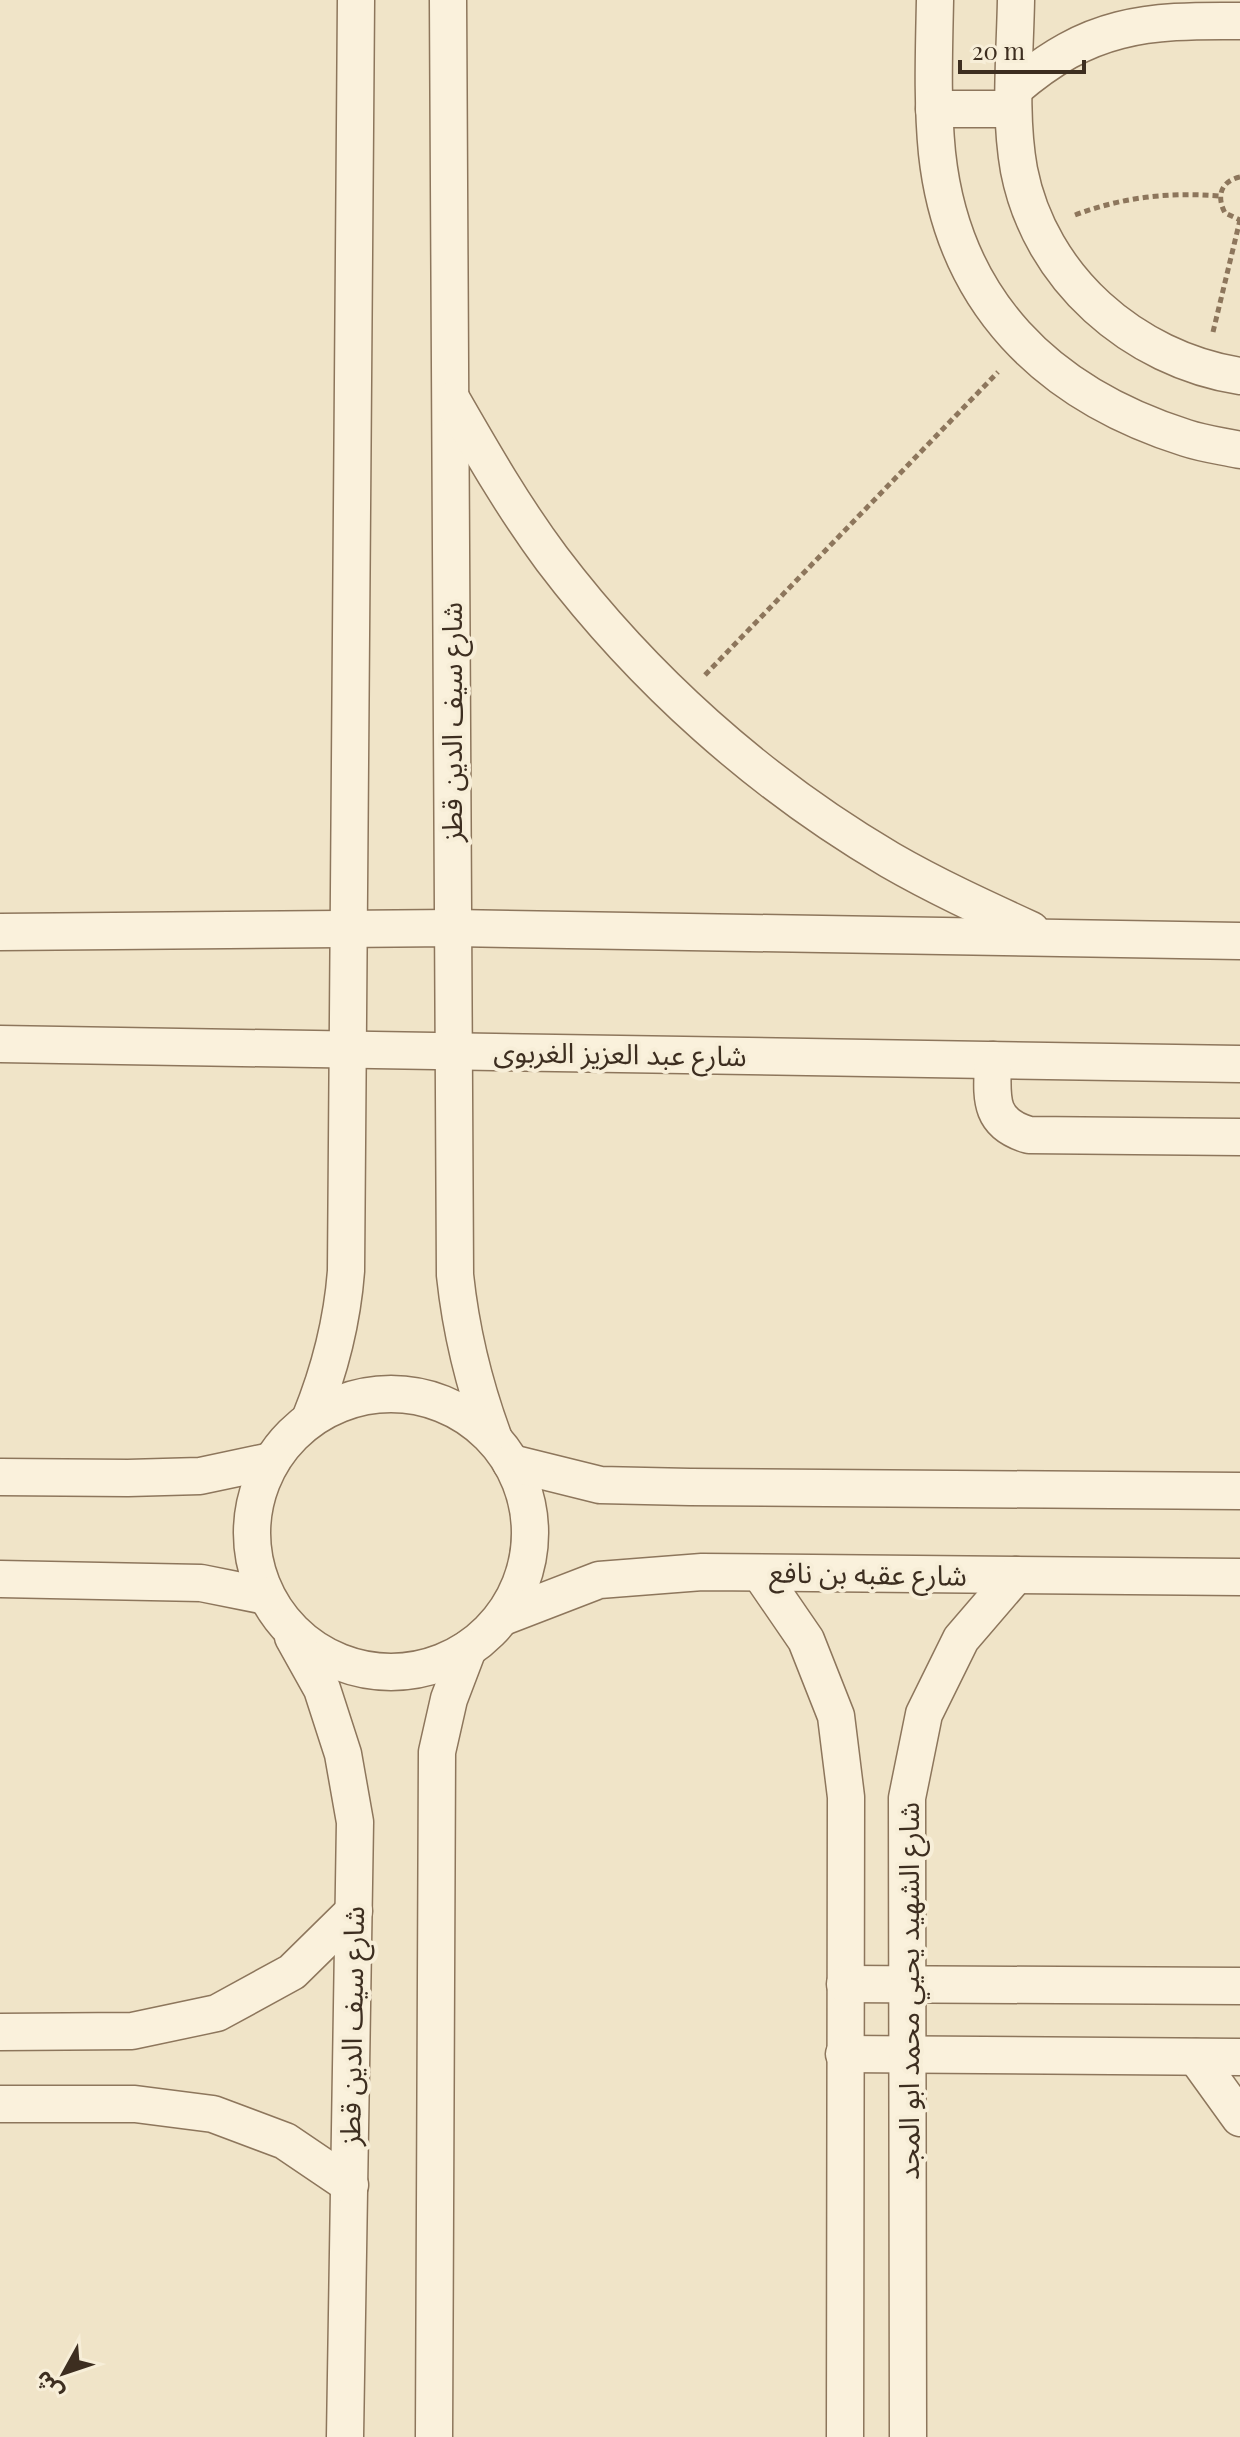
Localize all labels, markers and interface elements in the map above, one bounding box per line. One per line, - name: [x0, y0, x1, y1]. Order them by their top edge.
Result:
- scale bar: [960, 24, 1084, 74]
- text: 20 m: [972, 34, 1025, 66]
- street label: شارع سيف الدين قطز: [432, 602, 473, 843]
- street label: شارع عبد العزيز الغربوى: [493, 1032, 747, 1077]
- street label: شارع عقبه بن نافع: [769, 1552, 967, 1597]
- street label: شارع الشهيد يحيي محمد ابو المجد: [889, 1802, 930, 2180]
- street label: شارع سيف الدين قطز: [330, 1906, 375, 2147]
- north arrow: [24, 2333, 104, 2413]
- text: ش: [27, 2365, 69, 2408]

